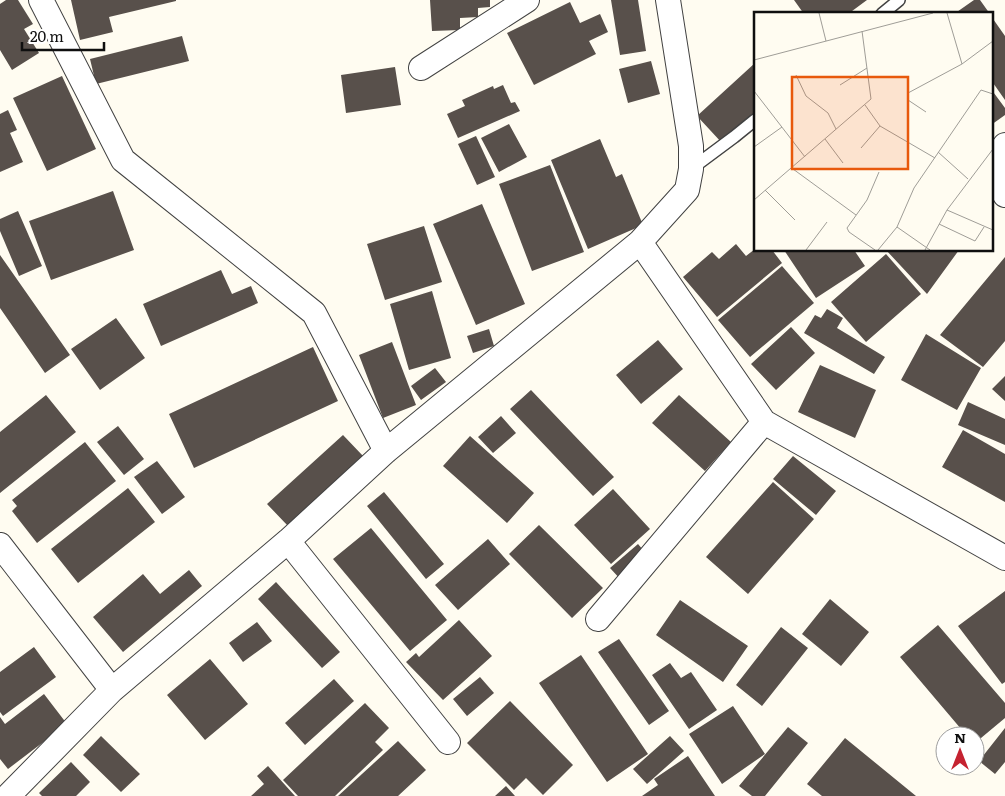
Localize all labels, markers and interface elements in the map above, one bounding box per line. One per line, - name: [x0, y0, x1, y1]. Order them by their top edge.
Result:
- inset map: [754, 12, 992, 251]
- scale bar: [22, 20, 105, 52]
- text: 20 m: [30, 24, 64, 47]
- north arrow: [935, 726, 985, 776]
- text: N: [954, 727, 966, 747]

